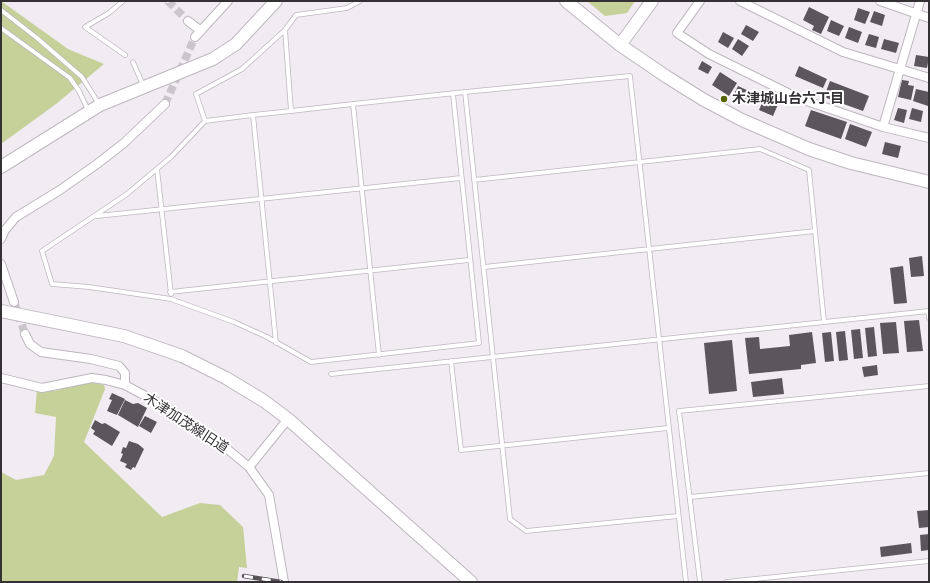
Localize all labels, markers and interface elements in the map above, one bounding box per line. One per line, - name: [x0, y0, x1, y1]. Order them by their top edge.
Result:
- place label: 木津城山台六丁目: [732, 91, 844, 107]
- marker: 木津城山台六丁目: [719, 94, 729, 104]
- street label: 木津加茂線旧道: [140, 389, 232, 457]

